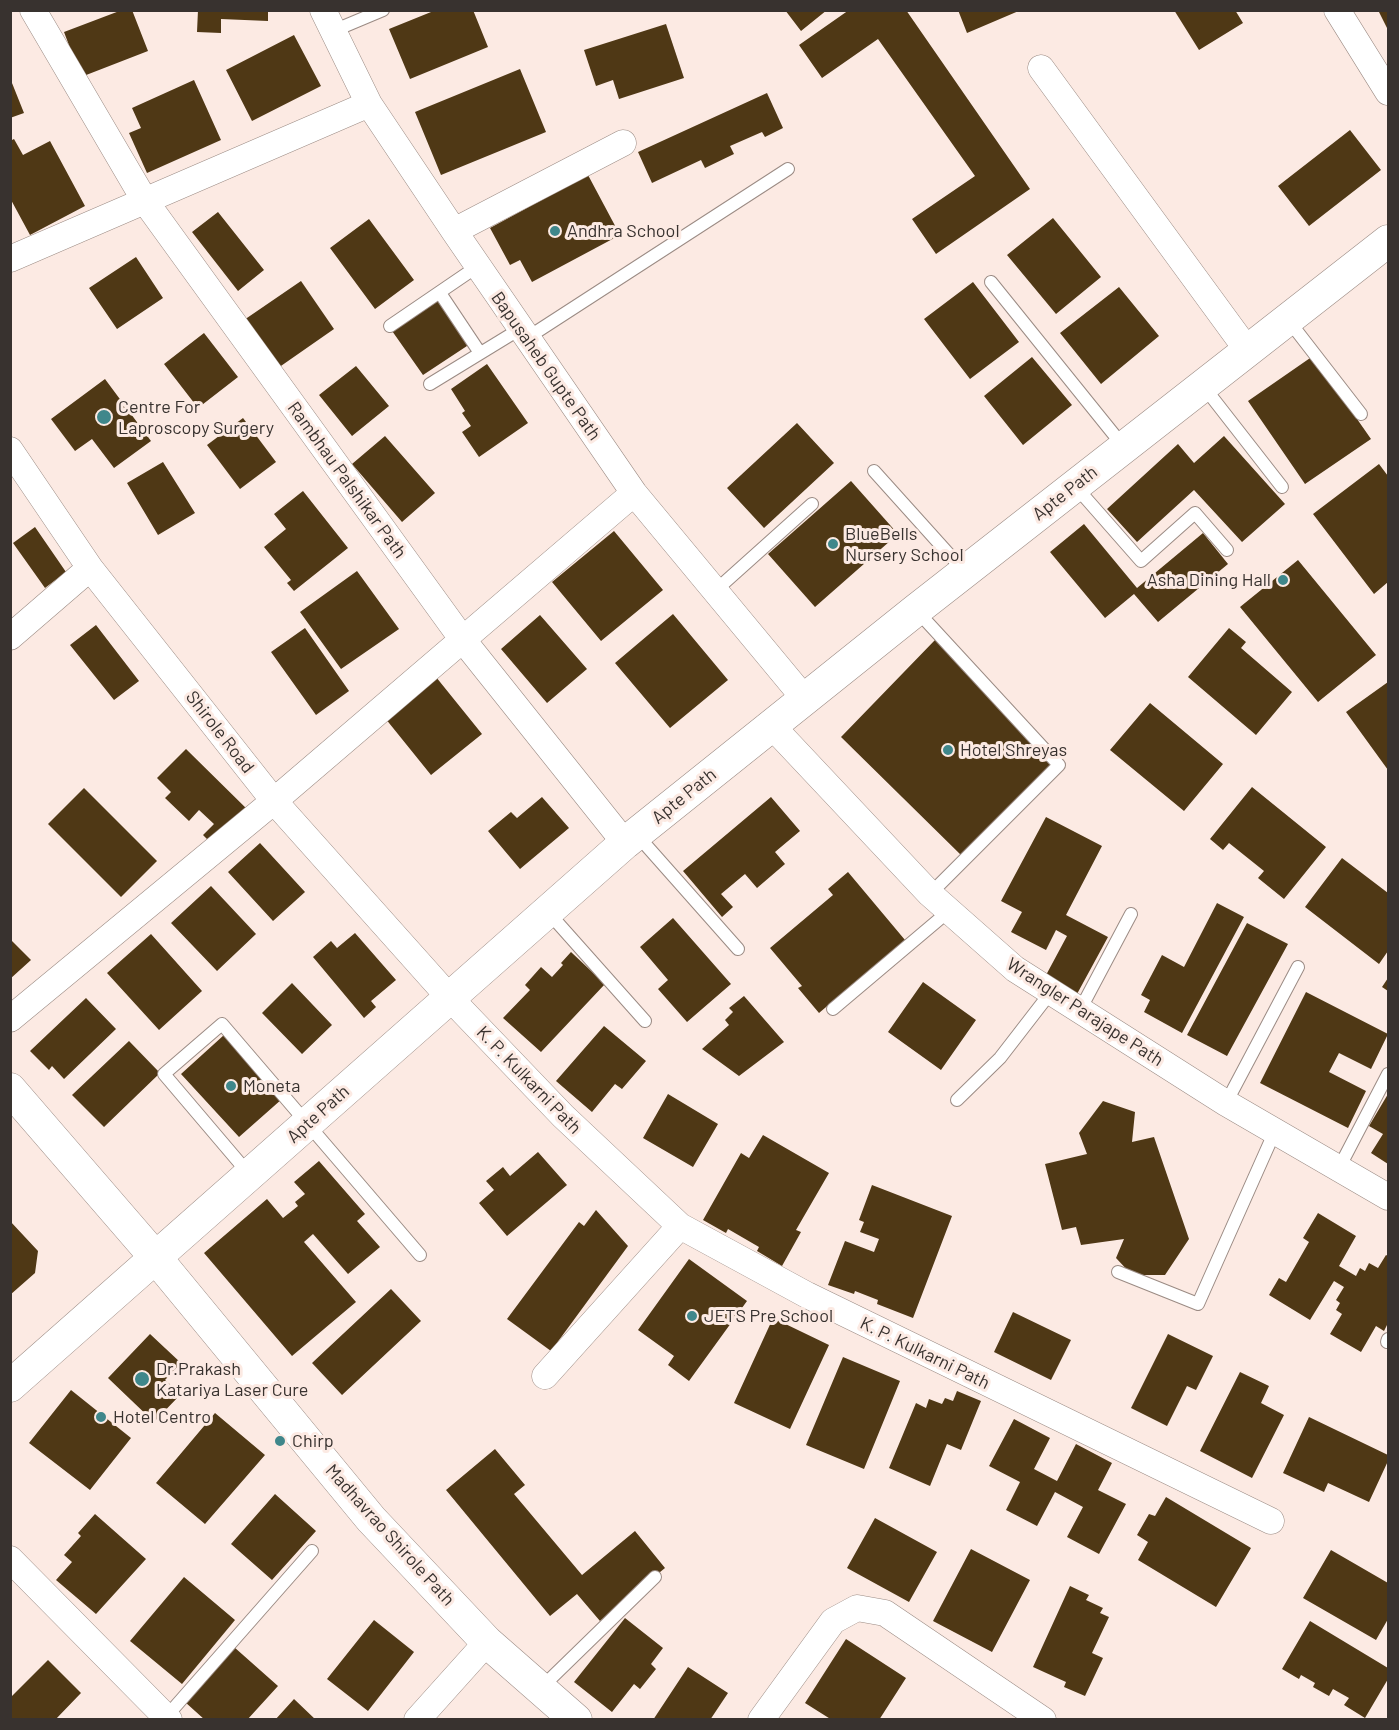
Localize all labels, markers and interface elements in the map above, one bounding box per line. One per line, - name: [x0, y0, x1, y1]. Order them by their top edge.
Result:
- place label: Andhra School: [567, 220, 680, 242]
- marker: Andhra School: [548, 224, 562, 238]
- street label: Bapusaheb Gupte Path: [487, 288, 605, 444]
- place label: Centre For Laproscopy Surgery: [118, 396, 274, 438]
- street label: Rambhau Palshikar Path: [283, 398, 411, 562]
- marker: Centre For Laproscopy Surgery: [95, 408, 113, 426]
- street label: Apte Path: [1028, 461, 1102, 525]
- place label: BlueBells Nursery School: [845, 523, 964, 566]
- marker: BlueBells Nursery School: [826, 537, 840, 551]
- place label: Asha Dining Hall: [1147, 569, 1271, 591]
- marker: Asha Dining Hall: [1276, 573, 1290, 587]
- street label: Shirole Road: [181, 687, 259, 777]
- place label: Hotel Shreyas: [960, 739, 1067, 761]
- marker: Hotel Shreyas: [941, 743, 955, 757]
- street label: Apte Path: [648, 764, 720, 828]
- street label: Wrangler Parajape Path: [1003, 953, 1167, 1071]
- street label: K. P. Kulkarni Path: [472, 1022, 586, 1138]
- place label: Moneta: [243, 1075, 300, 1097]
- marker: Moneta: [224, 1079, 238, 1093]
- street label: Apte Path: [282, 1080, 354, 1148]
- place label: JETS Pre School: [704, 1305, 833, 1327]
- marker: JETS Pre School: [685, 1309, 699, 1323]
- street label: K. P. Kulkarni Path: [857, 1312, 993, 1394]
- place label: Dr.Prakash Katariya Laser Cure: [156, 1358, 308, 1400]
- marker: Dr.Prakash Katariya Laser Cure: [133, 1370, 151, 1388]
- place label: Hotel Centro: [113, 1406, 211, 1428]
- marker: Hotel Centro: [94, 1410, 108, 1424]
- place label: Chirp: [292, 1430, 334, 1452]
- marker: Chirp: [273, 1434, 287, 1448]
- street label: Madhavrao Shirole Path: [321, 1460, 459, 1610]

